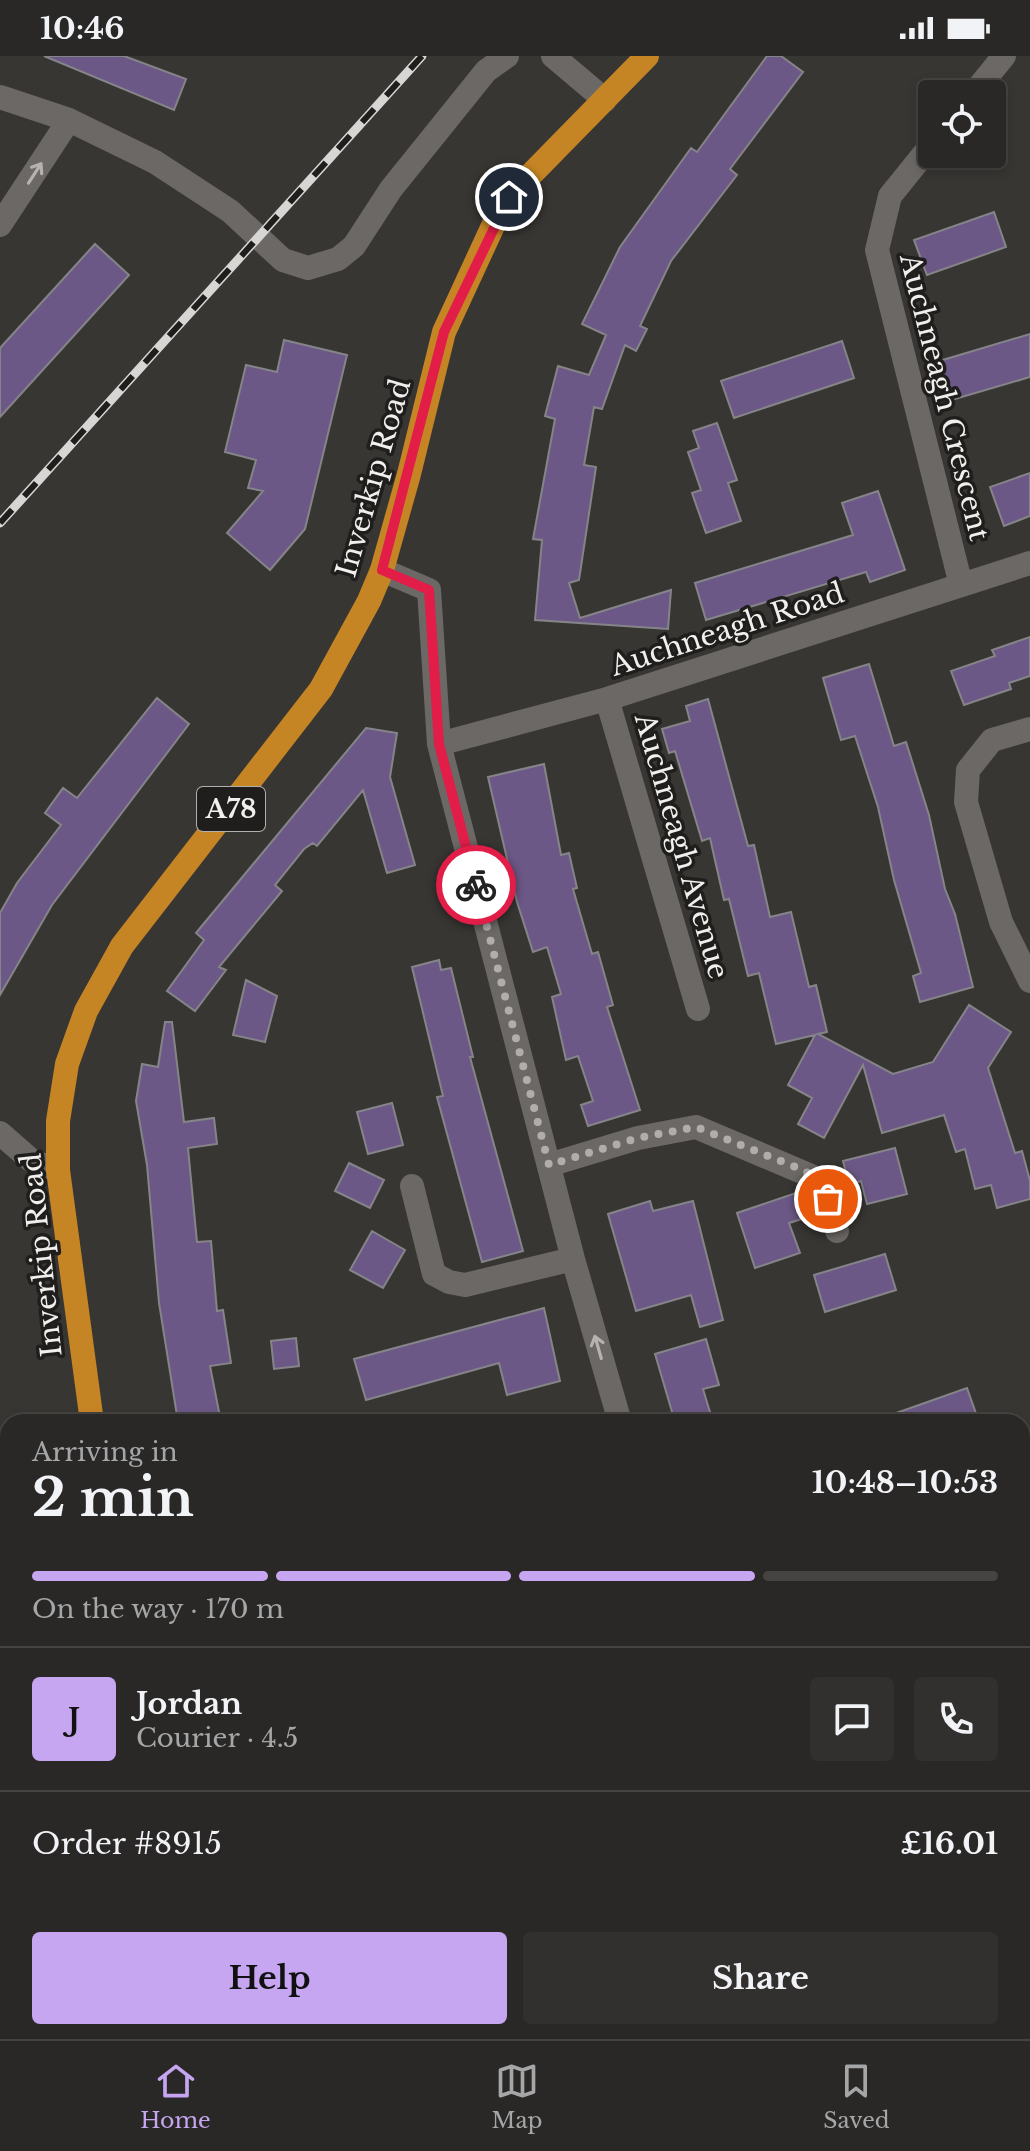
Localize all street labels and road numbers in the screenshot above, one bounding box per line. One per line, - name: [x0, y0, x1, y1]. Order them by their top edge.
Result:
- street label: Auchneagh Crescent: [892, 249, 997, 545]
- street label: Inverkip Road: [328, 375, 419, 581]
- street label: Auchneagh Road: [605, 575, 849, 684]
- street label: Auchneagh Avenue: [627, 708, 736, 983]
- road number: A78: [197, 787, 265, 831]
- street label: Inverkip Road: [13, 1151, 70, 1359]

